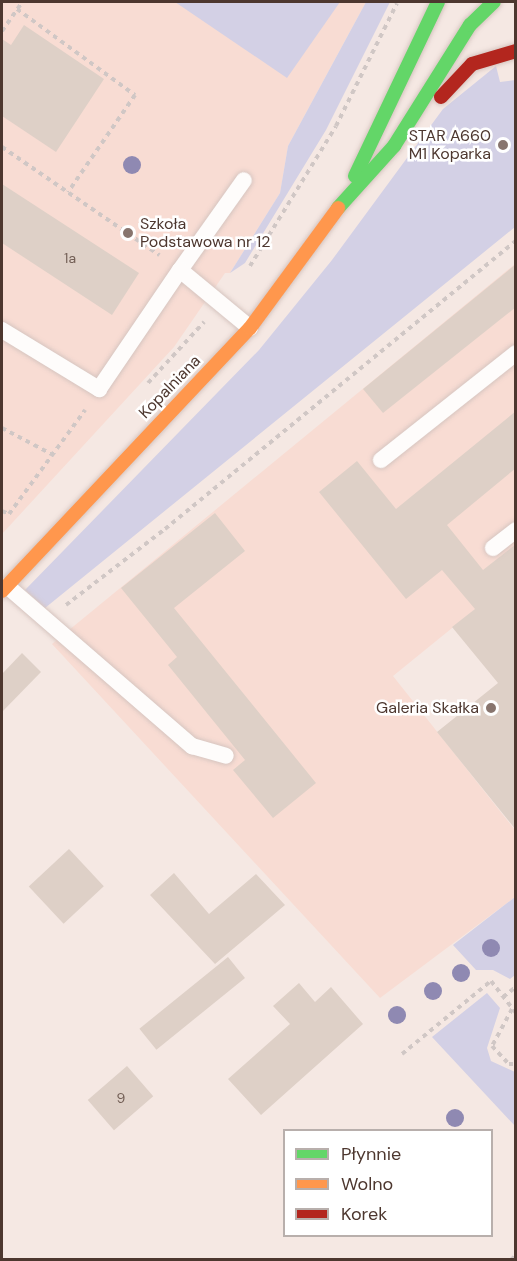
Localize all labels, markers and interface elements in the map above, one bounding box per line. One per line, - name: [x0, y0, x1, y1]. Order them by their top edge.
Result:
- place label: STAR A660 M1 Koparka: [409, 126, 491, 164]
- marker: STAR A660 M1 Koparka: [496, 138, 510, 152]
- place label: Szkoła Podstawowa nr 12: [140, 214, 270, 252]
- marker: Szkoła Podstawowa nr 12: [121, 226, 135, 240]
- house number: 1a: [64, 250, 76, 266]
- street label: Kopalniana: [135, 351, 205, 423]
- place label: Galeria Skałka: [376, 698, 479, 718]
- marker: Galeria Skałka: [484, 701, 498, 715]
- house number: 9: [117, 1090, 125, 1106]
- legend: [283, 1129, 493, 1237]
- text: Płynnie: [341, 1142, 401, 1166]
- text: Wolno: [341, 1172, 393, 1196]
- text: Korek: [341, 1202, 387, 1226]

